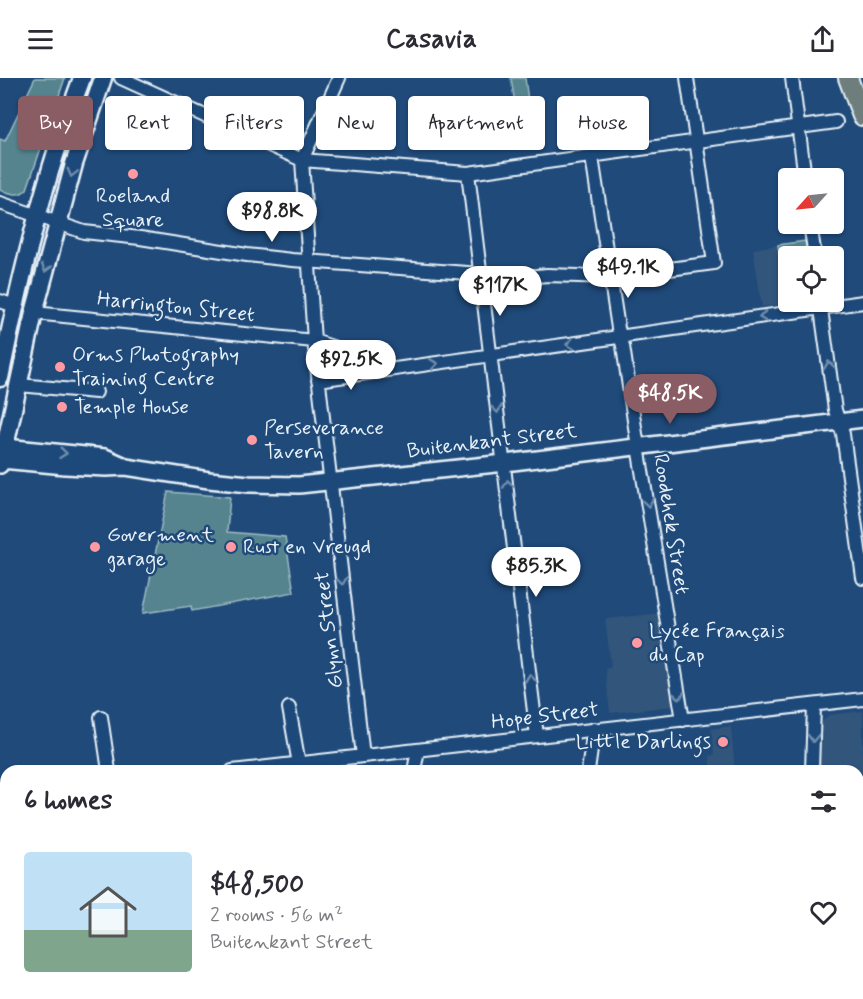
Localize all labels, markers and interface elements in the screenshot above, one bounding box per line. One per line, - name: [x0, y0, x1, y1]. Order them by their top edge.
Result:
- text: Casavia: [386, 22, 477, 57]
- icon: menu: [24, 23, 57, 56]
- icon: share: [806, 23, 839, 56]
- chip: Buy: [18, 96, 93, 150]
- chip: Rent: [105, 96, 192, 150]
- chip: Filters: [204, 96, 304, 150]
- chip: New: [316, 96, 396, 150]
- chip: Apartment: [408, 96, 545, 150]
- chip: House: [557, 96, 649, 150]
- one-way arrow: [67, 167, 79, 178]
- marker: Roeland Square: [126, 167, 140, 181]
- north arrow: [778, 168, 844, 234]
- map controls: [778, 168, 844, 312]
- place label: Roeland Square: [96, 182, 170, 234]
- pin: $98.8K: [223, 192, 321, 243]
- text: $98.8K: [241, 198, 303, 225]
- button: locate: [778, 246, 844, 312]
- pin: $49.1K: [579, 248, 677, 299]
- text: $49.1K: [597, 254, 659, 281]
- one-way arrow: [41, 263, 54, 273]
- pin: $117K: [458, 266, 542, 317]
- text: $117K: [473, 272, 527, 299]
- street label: Harrington Street: [96, 285, 256, 331]
- one-way arrow: [758, 310, 768, 322]
- one-way arrow: [565, 337, 574, 349]
- pin: $92.5K: [302, 340, 400, 391]
- place label: Orms Photography Training Centre: [72, 341, 239, 395]
- text: $92.5K: [320, 346, 382, 373]
- one-way arrow: [430, 358, 439, 370]
- marker: Orms Photography Training Centre: [53, 360, 67, 374]
- one-way arrow: [823, 361, 835, 370]
- pin: $48.5K: [621, 374, 719, 425]
- text: $48.5K: [638, 380, 702, 407]
- place label: Temple House: [74, 393, 189, 421]
- marker: Temple House: [55, 400, 69, 414]
- one-way arrow: [491, 404, 503, 414]
- place label: Perseverance Tavern: [264, 414, 384, 466]
- street label: Buitenkant Street: [405, 417, 579, 465]
- marker: Perseverance Tavern: [245, 433, 259, 447]
- one-way arrow: [59, 446, 68, 459]
- street label: Roodehek Street: [646, 452, 696, 597]
- one-way arrow: [502, 480, 514, 489]
- one-way arrow: [641, 498, 654, 508]
- place label: Goverment garage: [107, 521, 215, 574]
- place label: Rust en Vreugd: [243, 533, 371, 561]
- marker: Goverment garage: [88, 540, 102, 554]
- marker: Rust en Vreugd: [224, 540, 238, 554]
- pin: $85.3K: [487, 547, 585, 598]
- text: $85.3K: [505, 553, 567, 580]
- street label: Glynn Street: [308, 570, 350, 690]
- one-way arrow: [336, 577, 348, 586]
- place label: Lycée Français du Cap: [649, 617, 785, 669]
- marker: Lycée Français du Cap: [630, 636, 644, 650]
- one-way arrow: [525, 673, 537, 683]
- one-way arrow: [672, 690, 685, 700]
- street label: Hope Street: [490, 696, 600, 736]
- place label: Little Darlings: [576, 728, 711, 758]
- one-way arrow: [806, 734, 819, 743]
- marker: Little Darlings: [716, 735, 730, 749]
- text: 6 homes: [24, 784, 112, 818]
- icon: filters: [807, 785, 840, 818]
- text: $48,500: [210, 868, 304, 902]
- icon: home: [72, 876, 144, 948]
- icon: heart: [807, 896, 840, 929]
- text: 2 rooms · 56 m²: [210, 902, 343, 929]
- text: Buitenkant Street: [210, 929, 373, 956]

